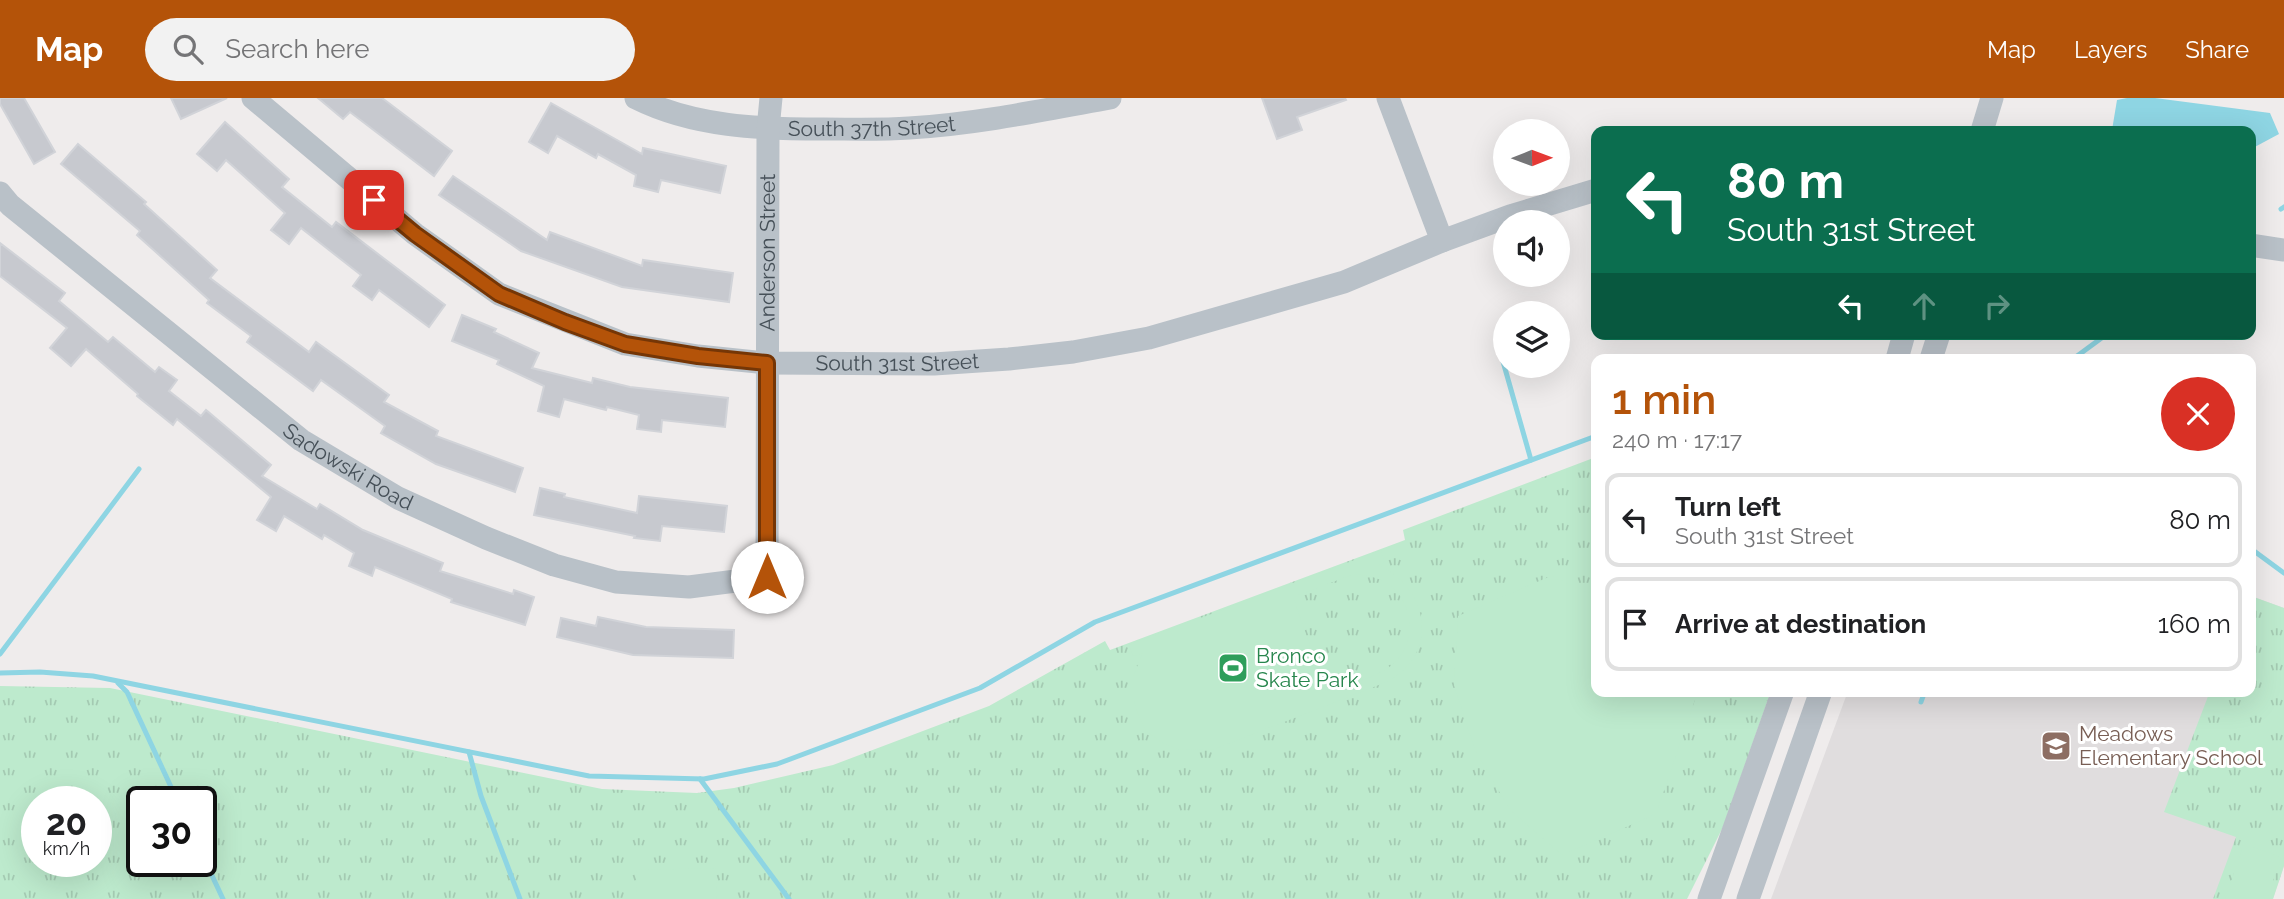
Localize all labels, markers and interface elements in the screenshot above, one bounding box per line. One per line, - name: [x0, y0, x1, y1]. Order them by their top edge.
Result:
- search box: [145, 18, 635, 81]
- text: Map: [35, 30, 103, 69]
- icon: search: [169, 30, 207, 68]
- text: Search here: [225, 34, 370, 64]
- text: Map: [1987, 35, 2036, 64]
- text: Layers: [2074, 35, 2147, 64]
- text: Share: [2185, 35, 2249, 64]
- street label: South 37th Street: [788, 111, 957, 141]
- north arrow: [1493, 119, 1570, 196]
- map controls: [1493, 119, 1570, 378]
- text: 80 m: [1727, 152, 1844, 209]
- icon: left: [1612, 154, 1703, 245]
- pin: [344, 170, 404, 230]
- street label: Anderson Street: [755, 174, 780, 332]
- icon: arrive: [355, 181, 393, 219]
- button: sound: [1493, 210, 1570, 287]
- text: South 31st Street: [1727, 211, 1976, 248]
- icon: left: [1832, 287, 1870, 325]
- icon: ahead: [1905, 287, 1943, 325]
- icon: right: [1978, 287, 2016, 325]
- button: layers: [1493, 301, 1570, 378]
- street label: South 31st Street: [816, 348, 980, 376]
- text: 1 min: [1612, 375, 1716, 424]
- button: close: [2161, 377, 2235, 451]
- street label: Sadowski Road: [278, 418, 417, 515]
- text: 240 m · 17:17: [1612, 426, 1742, 453]
- text: Turn left: [1675, 492, 1781, 522]
- icon: left: [1616, 501, 1654, 539]
- text: 80 m: [2169, 505, 2231, 535]
- text: South 31st Street: [1675, 522, 1854, 549]
- position arrow: [730, 540, 804, 614]
- icon: arrive: [1616, 605, 1654, 643]
- text: Arrive at destination: [1675, 609, 1926, 639]
- text: 160 m: [2158, 609, 2231, 639]
- place label: Bronco Skate Park: [1256, 643, 1359, 692]
- sports icon: Bronco Skate Park: [1216, 651, 1250, 685]
- place label: Meadows Elementary School: [2079, 721, 2263, 770]
- school or university icon: Meadows Elementary School: [2039, 729, 2073, 763]
- speed limit sign: 30: [126, 786, 217, 877]
- text: 20: [46, 802, 87, 843]
- text: km/h: [43, 838, 90, 859]

